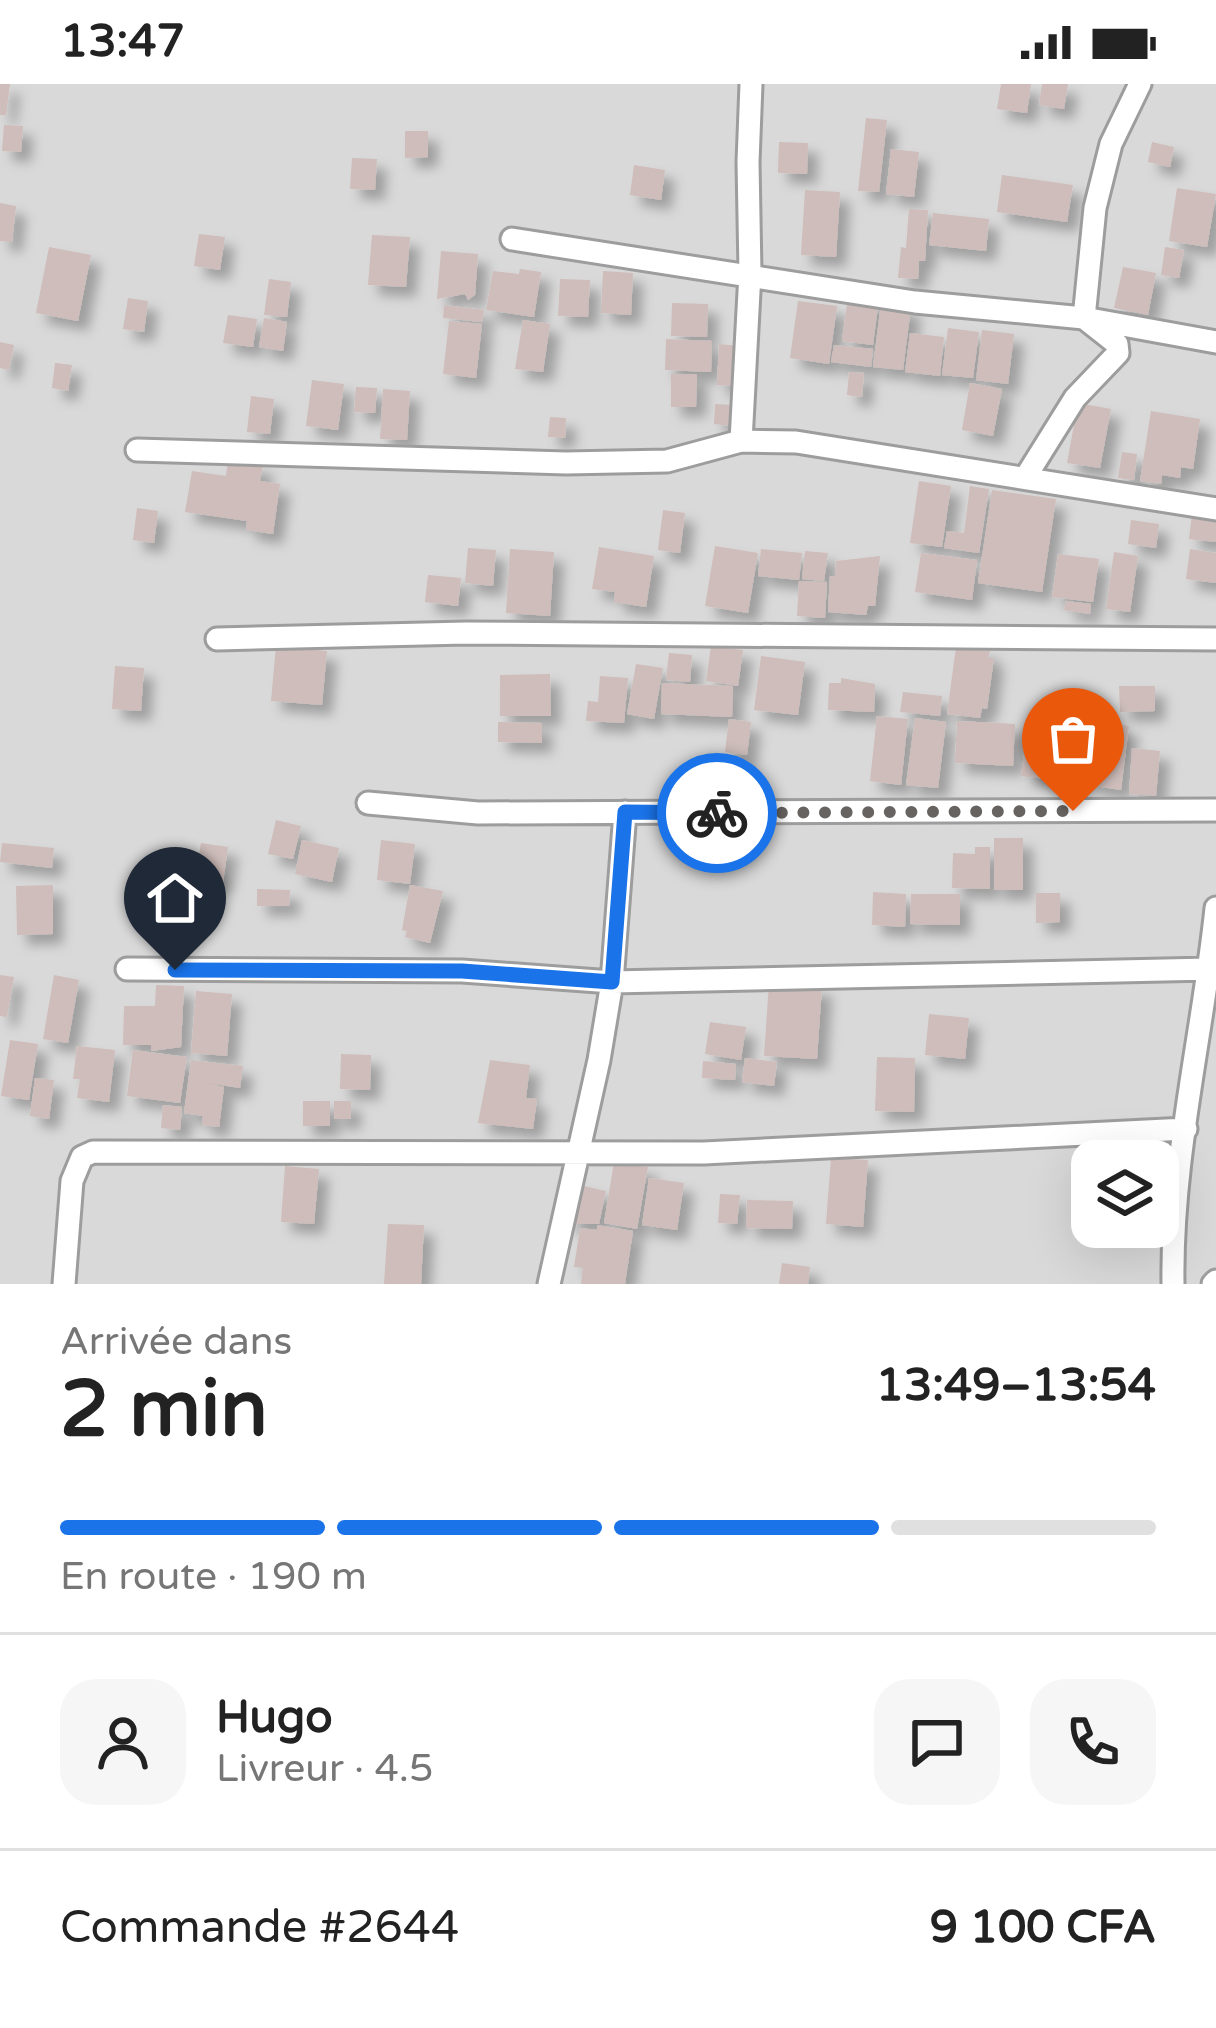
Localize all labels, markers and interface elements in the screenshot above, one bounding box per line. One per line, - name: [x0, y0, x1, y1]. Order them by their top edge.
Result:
- text: 13:47: [60, 15, 185, 69]
- pin: [1022, 688, 1124, 811]
- icon: bag: [1040, 706, 1106, 772]
- courier: [657, 753, 777, 873]
- icon: bike: [684, 780, 750, 846]
- pin: [124, 847, 226, 970]
- icon: home: [142, 865, 208, 931]
- map controls: [1071, 1140, 1179, 1248]
- button: layers: [1071, 1140, 1179, 1248]
- text: Arrivée dans: [60, 1318, 292, 1365]
- text: 13:49–13:54: [876, 1359, 1156, 1413]
- text: 2 min: [60, 1363, 268, 1457]
- text: En route · 190 m: [60, 1553, 367, 1600]
- button: person: [60, 1679, 186, 1805]
- button: chat: [874, 1679, 1000, 1805]
- button: phone: [1030, 1679, 1156, 1805]
- text: Hugo: [216, 1691, 333, 1745]
- text: Livreur · 4.5: [216, 1745, 434, 1792]
- text: Commande #2644: [60, 1901, 459, 1955]
- text: 9 100 CFA: [930, 1901, 1156, 1955]

